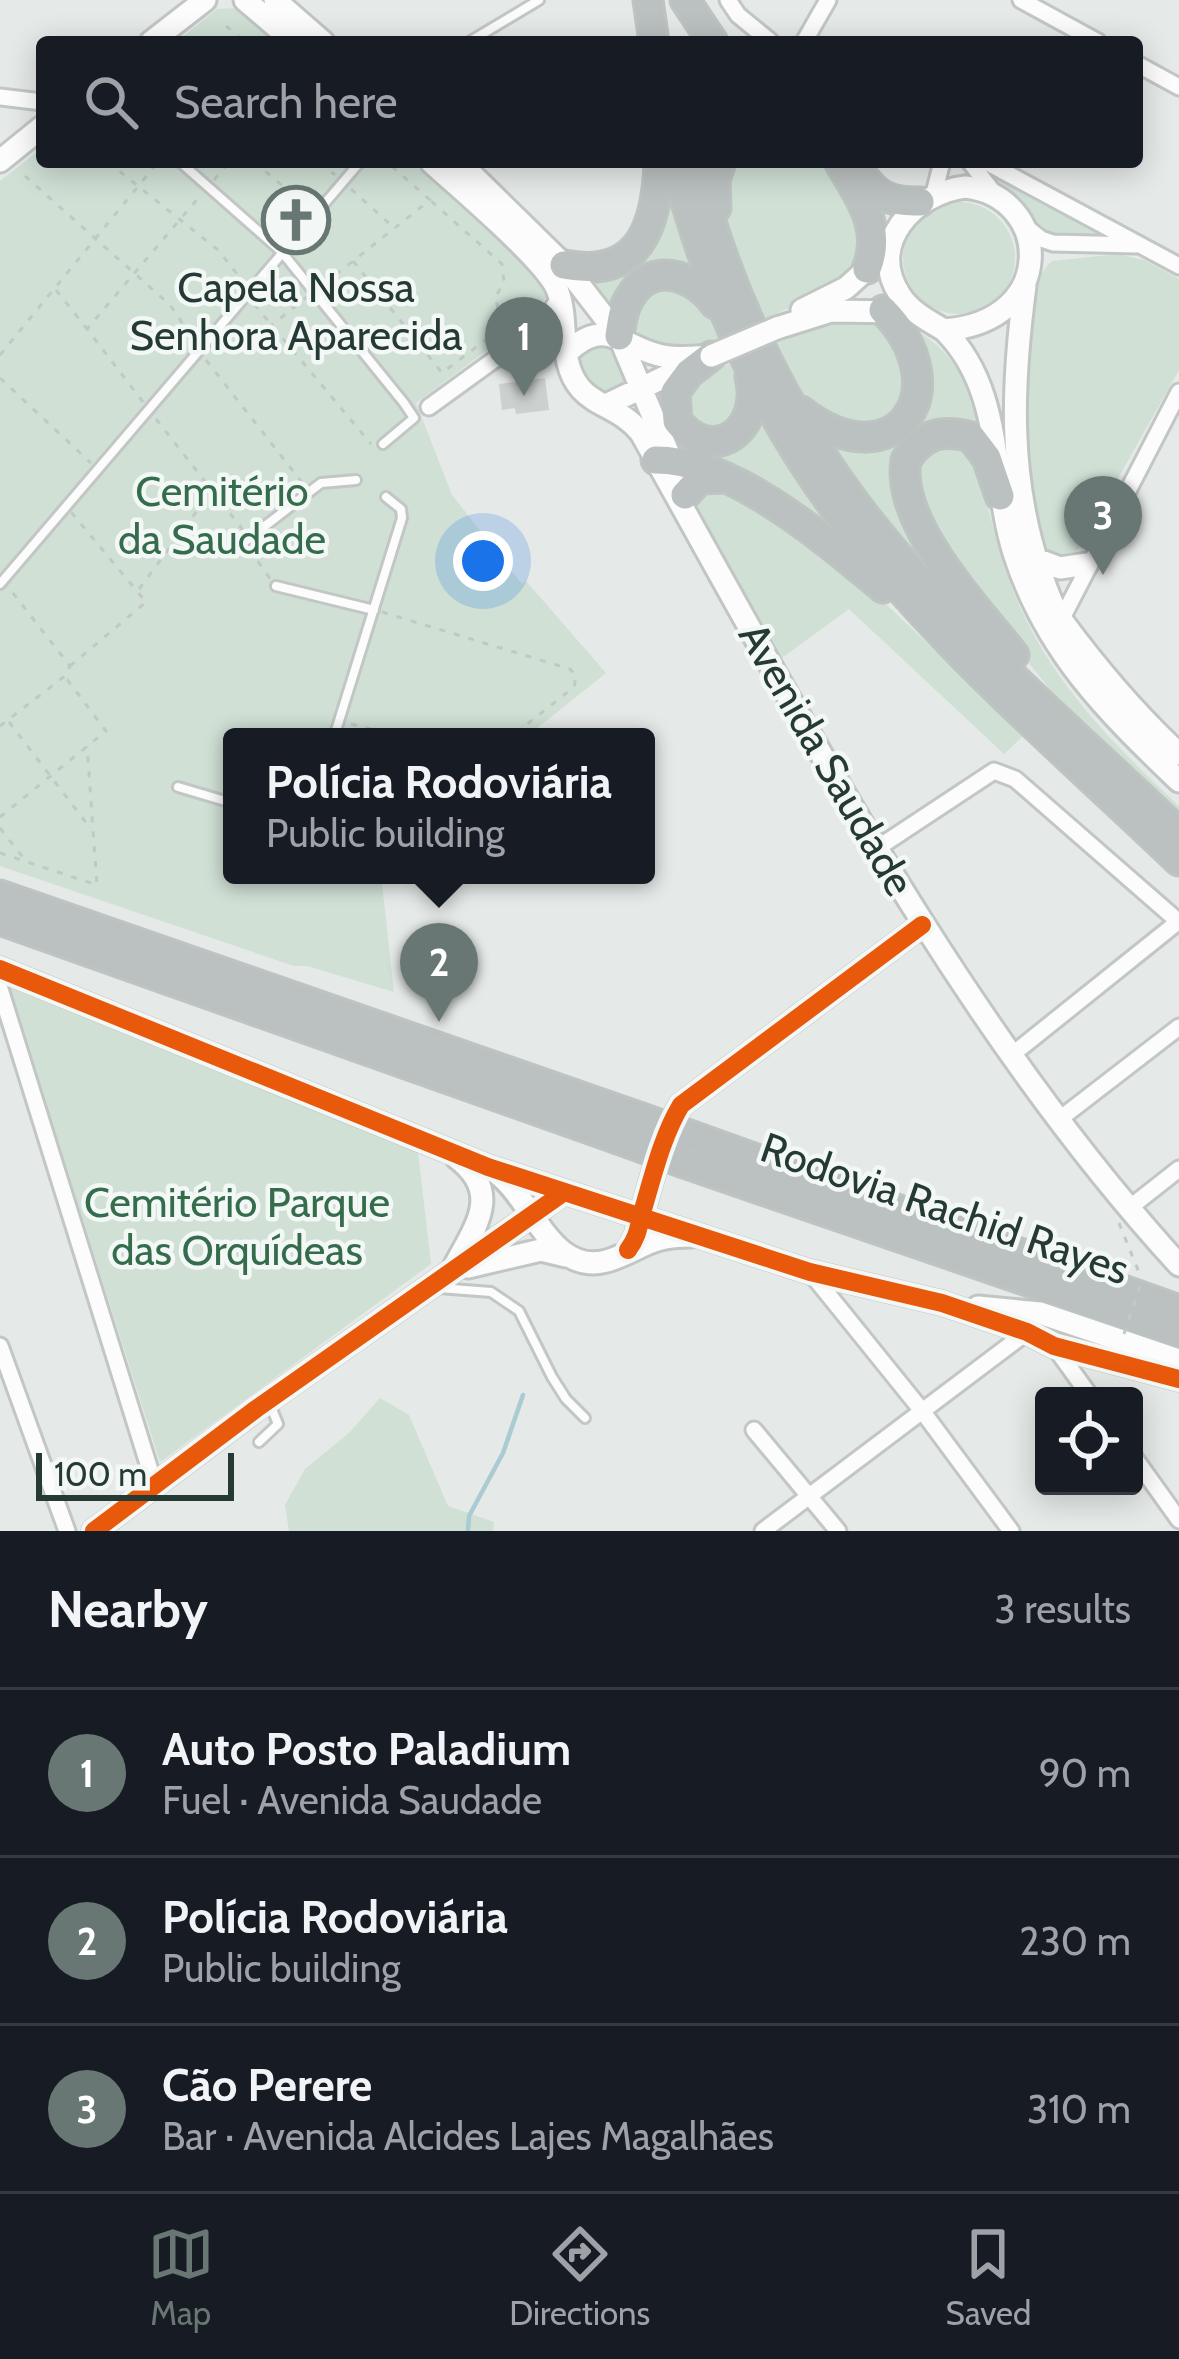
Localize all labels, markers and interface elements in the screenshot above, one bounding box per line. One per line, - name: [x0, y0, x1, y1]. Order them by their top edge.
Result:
- search box: [36, 36, 1143, 168]
- icon: search: [78, 69, 144, 135]
- text: Search here: [174, 75, 398, 129]
- church icon: Capela Nossa Senhora Aparecida: [261, 185, 331, 255]
- place label: Capela Nossa Senhora Aparecida: [129, 261, 463, 361]
- pin: 1: [485, 297, 563, 396]
- park label: Cemitério da Saudade: [118, 465, 326, 565]
- pin: 3: [1064, 476, 1142, 575]
- your location: [453, 531, 513, 591]
- street label: Avenida Saudade: [728, 613, 926, 905]
- popup: [223, 728, 655, 884]
- text: Polícia Rodoviária: [266, 755, 612, 809]
- text: Public building: [266, 809, 505, 857]
- pin: 2: [400, 923, 478, 1022]
- street label: Rodovia Rachid Rayes: [754, 1121, 1136, 1295]
- park label: Cemitério Parque das Orquídeas: [84, 1176, 390, 1276]
- map controls: [1035, 1387, 1143, 1495]
- button: locate: [1035, 1387, 1143, 1495]
- scale bar: [36, 1447, 234, 1500]
- text: 100 m: [54, 1454, 147, 1494]
- text: Nearby: [48, 1578, 208, 1640]
- text: 3 results: [994, 1585, 1131, 1633]
- text: Auto Posto Paladium: [162, 1722, 571, 1776]
- text: 1: [80, 1749, 94, 1797]
- text: 90 m: [1039, 1749, 1131, 1797]
- text: Fuel · Avenida Saudade: [162, 1776, 542, 1824]
- text: Polícia Rodoviária: [162, 1890, 508, 1944]
- text: 2: [77, 1917, 97, 1965]
- text: 230 m: [1019, 1917, 1131, 1965]
- text: Public building: [162, 1944, 401, 1992]
- text: Cão Perere: [162, 2058, 372, 2112]
- text: 3: [76, 2085, 98, 2133]
- text: 310 m: [1027, 2085, 1131, 2133]
- text: Bar · Avenida Alcides Lajes Magalhães: [162, 2112, 774, 2160]
- tab: Map: [148, 2221, 214, 2333]
- tab: Directions: [509, 2221, 650, 2333]
- tab: Saved: [946, 2221, 1031, 2333]

